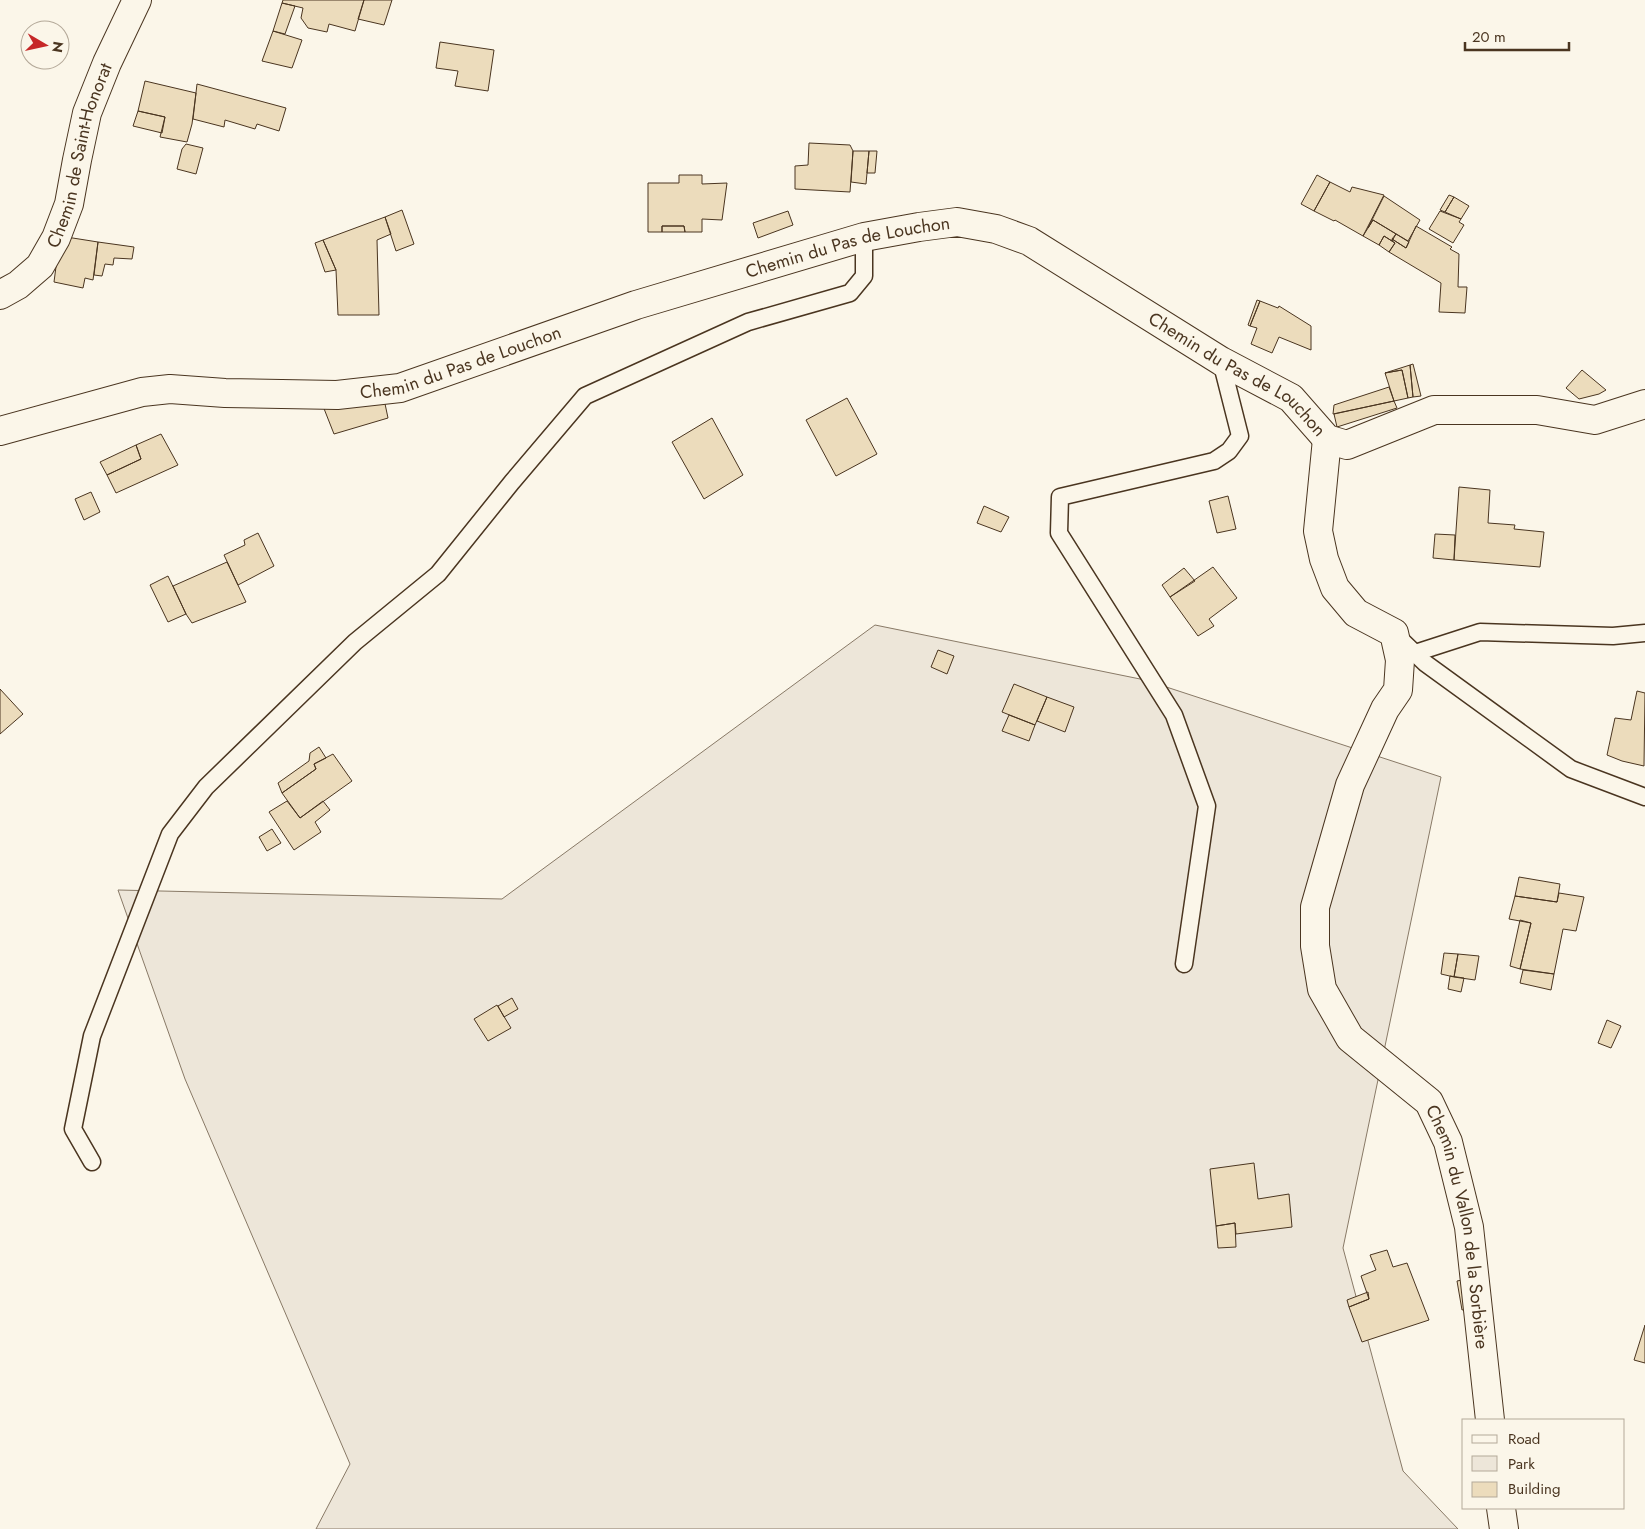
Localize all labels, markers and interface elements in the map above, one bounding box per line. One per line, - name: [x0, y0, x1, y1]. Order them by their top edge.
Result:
- north arrow: [20, 20, 70, 70]
- scale bar: [1465, 20, 1569, 52]
- text: 20 m: [1472, 26, 1506, 48]
- text: N: [47, 40, 69, 54]
- street label: Chemin de Saint-Honorat: [40, 59, 119, 253]
- street label: Chemin du Pas de Louchon: [742, 210, 952, 285]
- street label: Chemin du Pas de Louchon: [1143, 306, 1332, 442]
- street label: Chemin du Pas de Louchon: [359, 319, 565, 405]
- street label: Chemin du Vallon de la Sorbière: [1419, 1100, 1495, 1350]
- legend: [1462, 1419, 1625, 1509]
- text: Road: [1508, 1428, 1540, 1450]
- text: Park: [1508, 1453, 1535, 1475]
- text: Building: [1508, 1478, 1560, 1500]

